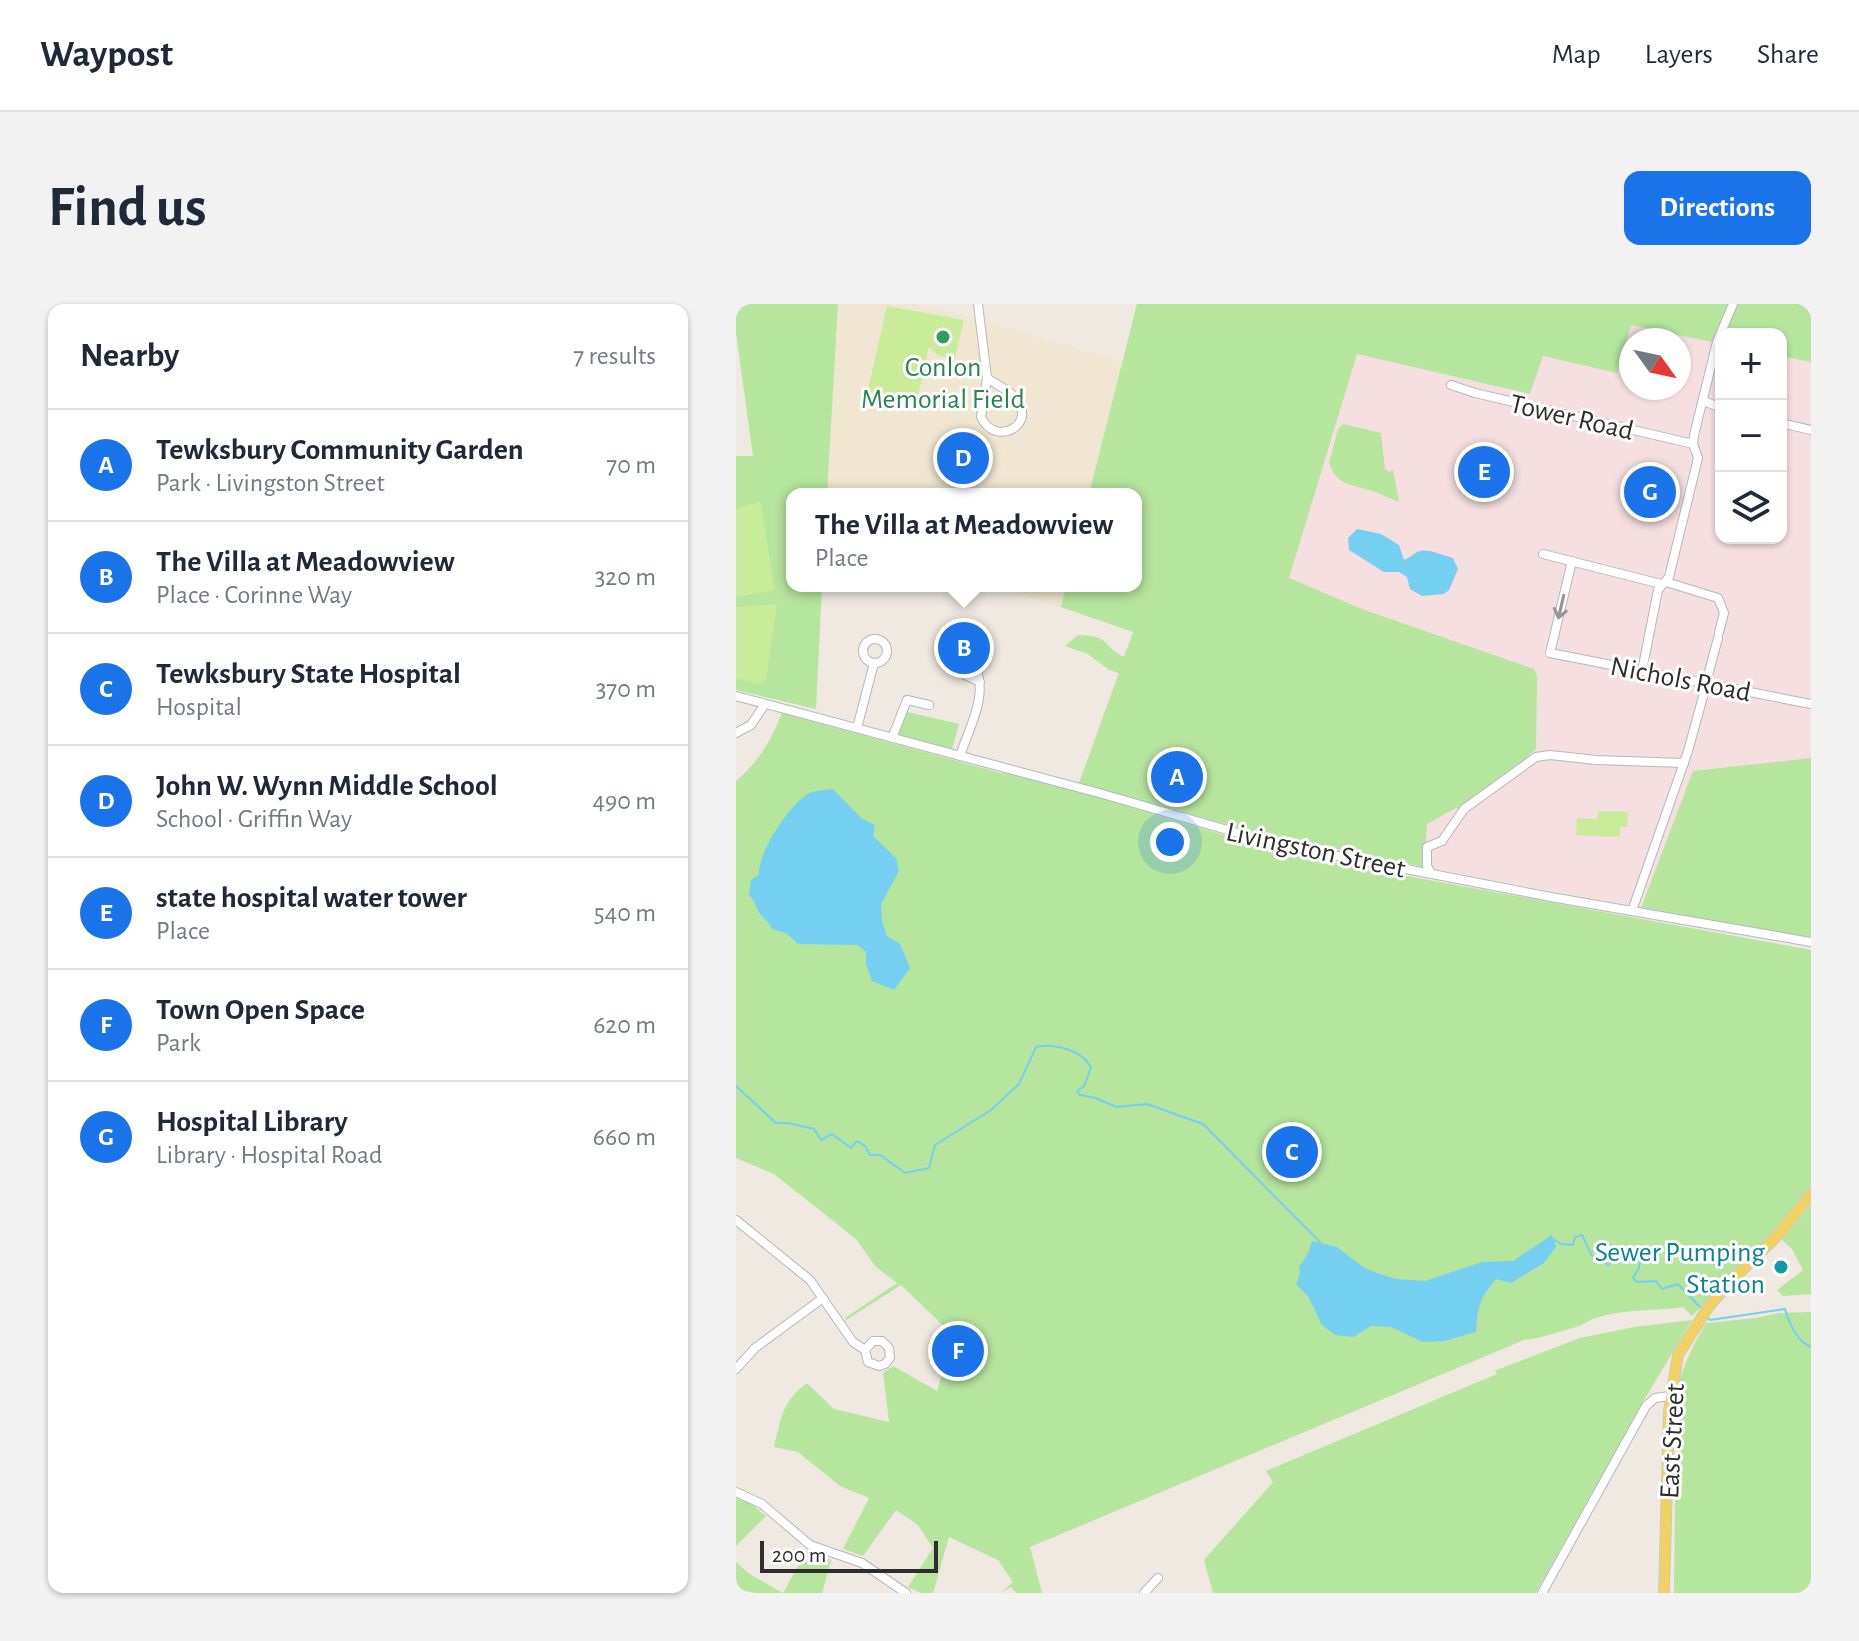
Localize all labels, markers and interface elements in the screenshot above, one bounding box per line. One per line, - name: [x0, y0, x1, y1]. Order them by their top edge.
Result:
- text: Waypost: [40, 36, 173, 74]
- text: Map: [1552, 41, 1601, 69]
- text: Layers: [1645, 41, 1713, 69]
- text: Share: [1757, 41, 1819, 69]
- button: Directions: [1624, 171, 1811, 245]
- text: Find us: [48, 180, 206, 236]
- marker: Conlon Memorial Field: [934, 328, 952, 346]
- north arrow: [1619, 328, 1691, 400]
- map controls: [1715, 328, 1787, 544]
- button: +: [1715, 328, 1787, 400]
- text: Nearby: [80, 339, 179, 373]
- text: 7 results: [573, 343, 656, 369]
- place label: Conlon Memorial Field: [861, 354, 1025, 414]
- street label: Tower Road: [1507, 390, 1636, 446]
- button: −: [1715, 400, 1787, 472]
- pin: D: [937, 428, 989, 488]
- text: Tewksbury Community Garden: [156, 435, 524, 465]
- pin: E: [1458, 442, 1510, 502]
- text: A: [98, 452, 114, 478]
- text: 70 m: [606, 452, 656, 478]
- pin: G: [1624, 462, 1676, 522]
- text: Park · Livingston Street: [156, 470, 385, 496]
- button: layers: [1715, 472, 1787, 544]
- popup: [786, 488, 1142, 592]
- text: The Villa at Meadowview: [815, 510, 1113, 540]
- text: Place: [815, 545, 869, 571]
- text: The Villa at Meadowview: [156, 547, 455, 577]
- text: B: [98, 564, 114, 590]
- text: 320 m: [595, 564, 656, 590]
- text: Place · Corinne Way: [156, 582, 352, 608]
- one-way arrow: [1553, 594, 1568, 619]
- pin: B: [938, 618, 990, 678]
- street label: Nichols Road: [1608, 653, 1753, 707]
- text: Tewksbury State Hospital: [156, 659, 461, 689]
- text: C: [99, 676, 113, 702]
- text: 370 m: [596, 676, 656, 702]
- text: Hospital: [156, 694, 242, 720]
- pin: A: [1151, 747, 1203, 807]
- text: John W. Wynn Middle School: [156, 771, 498, 801]
- text: D: [97, 788, 115, 814]
- text: 490 m: [592, 788, 656, 814]
- text: School · Griffin Way: [156, 806, 352, 832]
- street label: Livingston Street: [1223, 818, 1408, 884]
- your location: [1150, 822, 1190, 862]
- text: state hospital water tower: [156, 883, 467, 913]
- text: E: [99, 900, 113, 926]
- text: 540 m: [594, 900, 656, 926]
- text: Place: [156, 918, 210, 944]
- text: Town Open Space: [156, 995, 365, 1025]
- text: F: [100, 1012, 112, 1038]
- text: 620 m: [593, 1012, 656, 1038]
- text: Park: [156, 1030, 201, 1056]
- text: Hospital Library: [156, 1107, 348, 1137]
- pin: C: [1266, 1122, 1318, 1182]
- text: G: [98, 1124, 114, 1150]
- text: 660 m: [593, 1124, 656, 1150]
- text: Library · Hospital Road: [156, 1142, 382, 1168]
- place label: Sewer Pumping Station: [1595, 1239, 1765, 1299]
- marker: Sewer Pumping Station: [1772, 1258, 1790, 1276]
- pin: F: [932, 1321, 984, 1381]
- street label: East Street: [1656, 1383, 1690, 1500]
- scale bar: [760, 1537, 938, 1573]
- text: 200 m: [772, 1544, 826, 1566]

